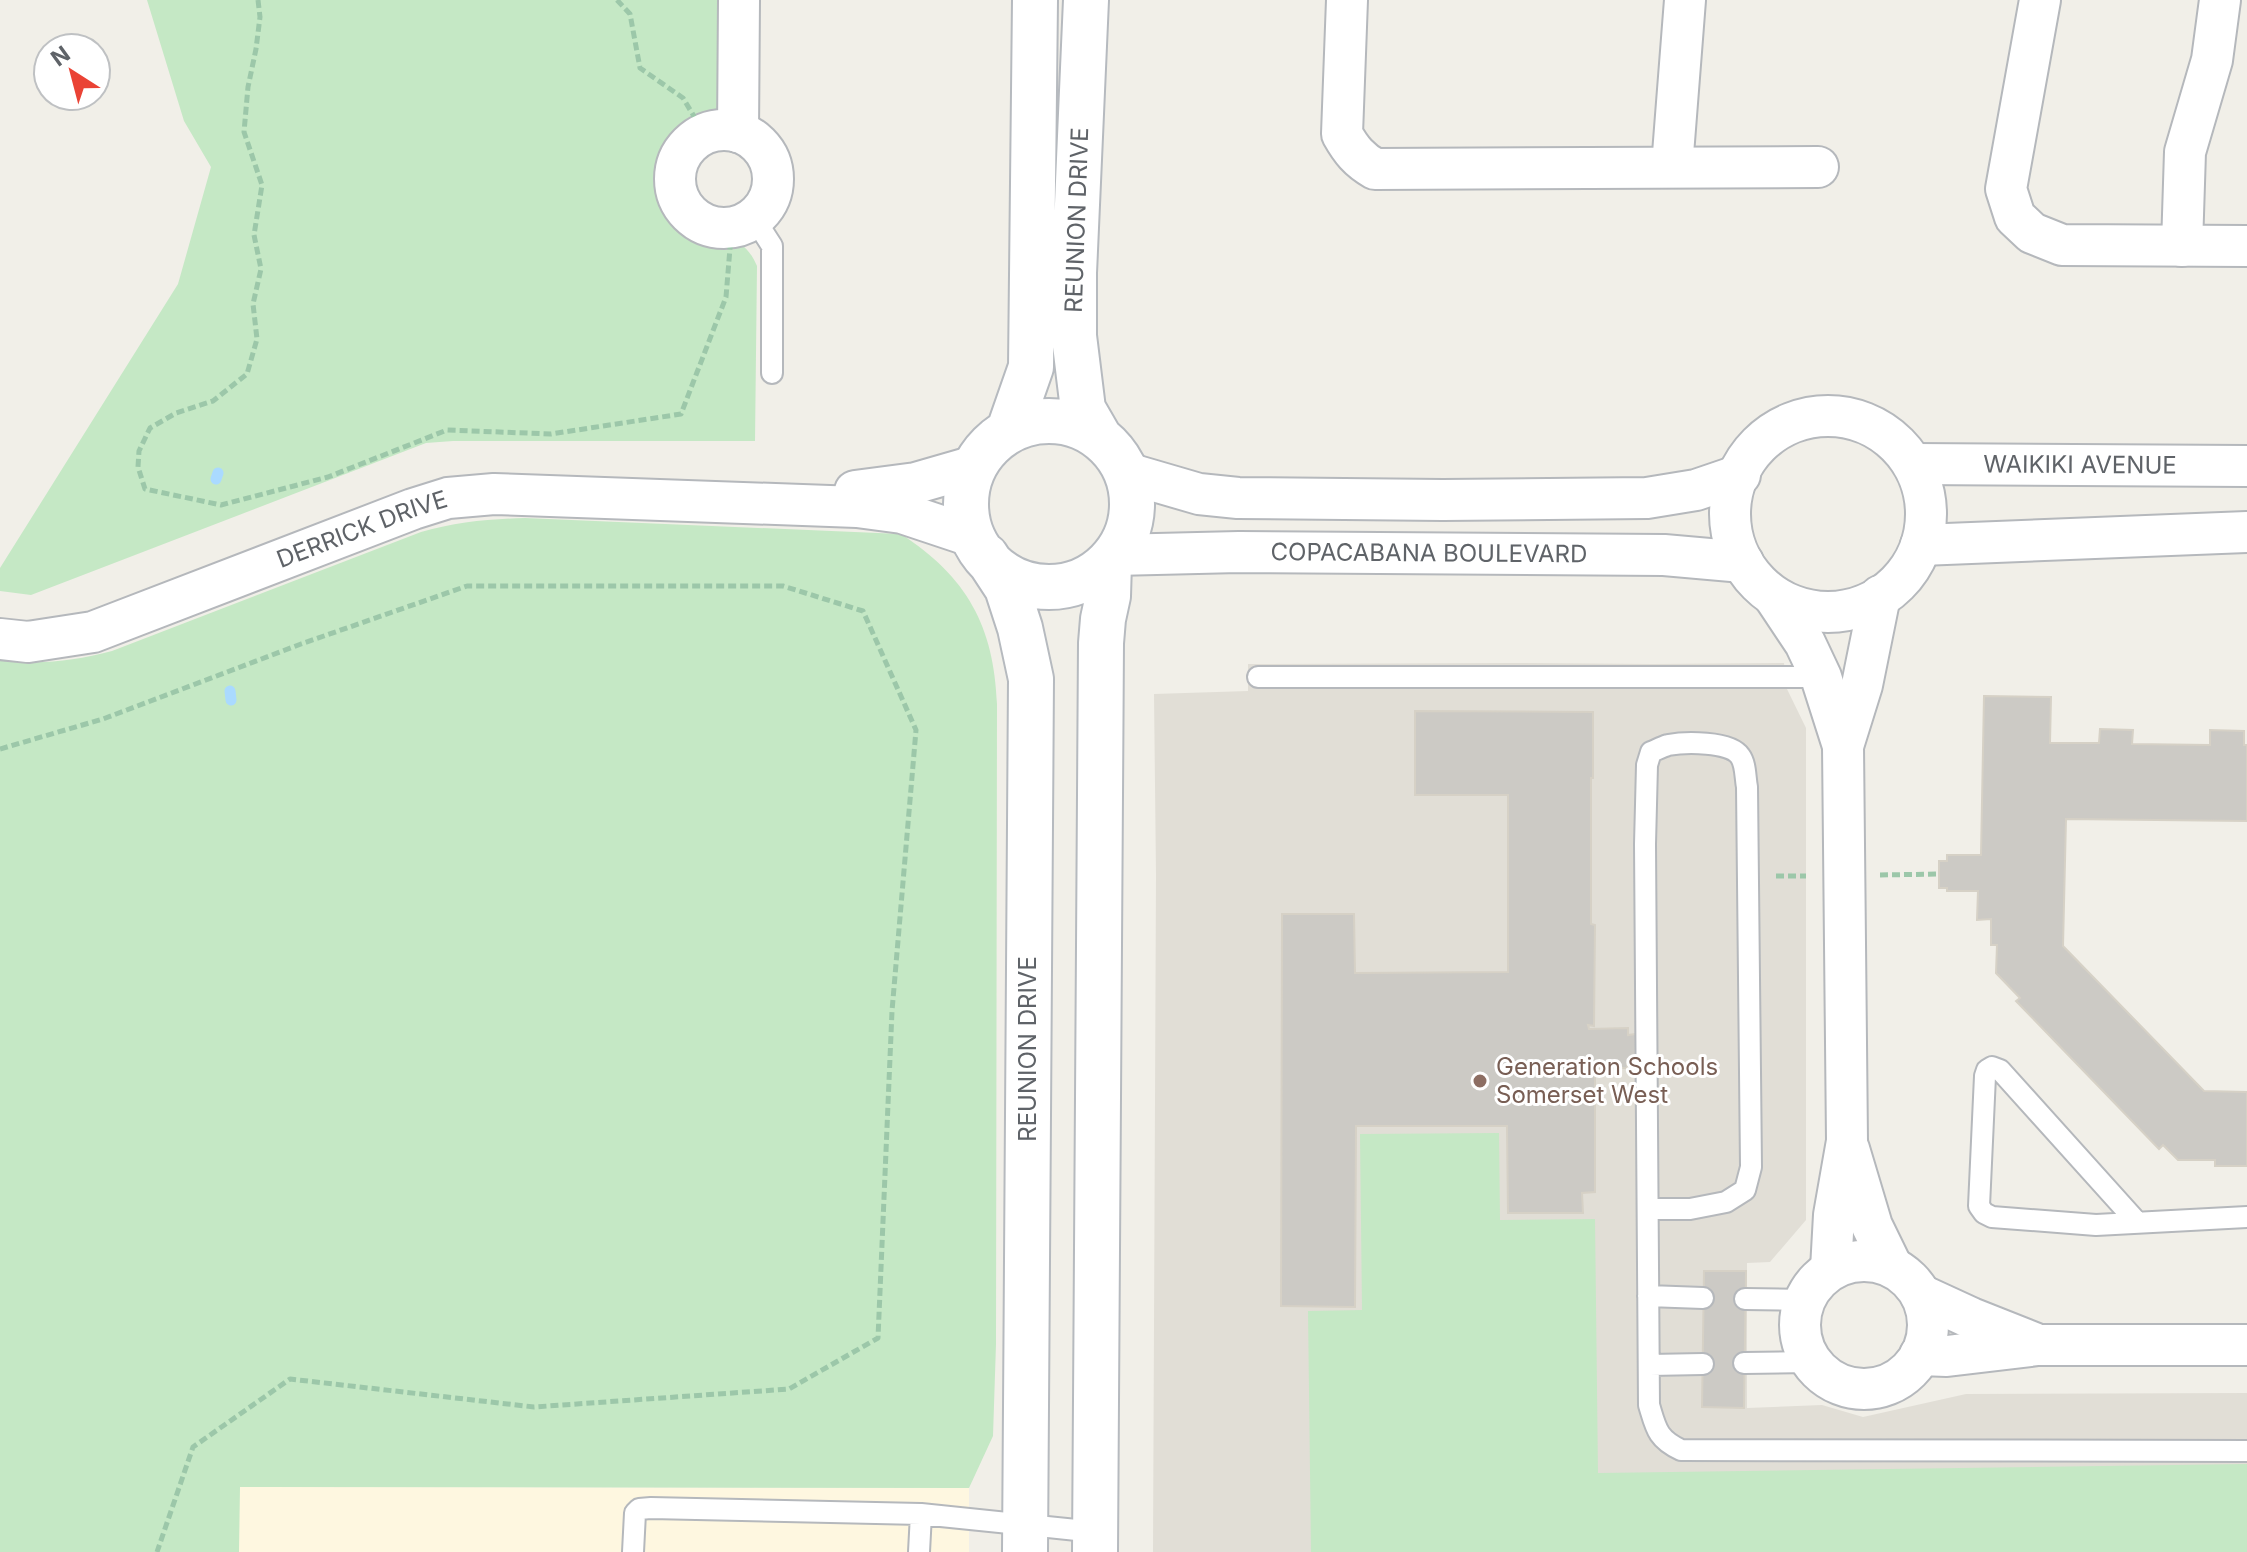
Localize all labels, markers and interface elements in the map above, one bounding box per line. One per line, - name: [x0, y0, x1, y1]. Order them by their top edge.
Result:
- north arrow: [32, 32, 112, 112]
- text: N: [46, 40, 75, 71]
- street label: REUNION DRIVE: [1059, 127, 1094, 313]
- street label: WAIKIKI AVENUE: [1983, 449, 2177, 480]
- street label: DERRICK DRIVE: [273, 484, 451, 574]
- street label: COPACABANA BOULEVARD: [1271, 537, 1587, 568]
- street label: REUNION DRIVE: [1013, 956, 1042, 1142]
- place label: Generation Schools Somerset West: [1496, 1052, 1718, 1109]
- marker: Generation Schools Somerset West: [1471, 1072, 1489, 1090]

